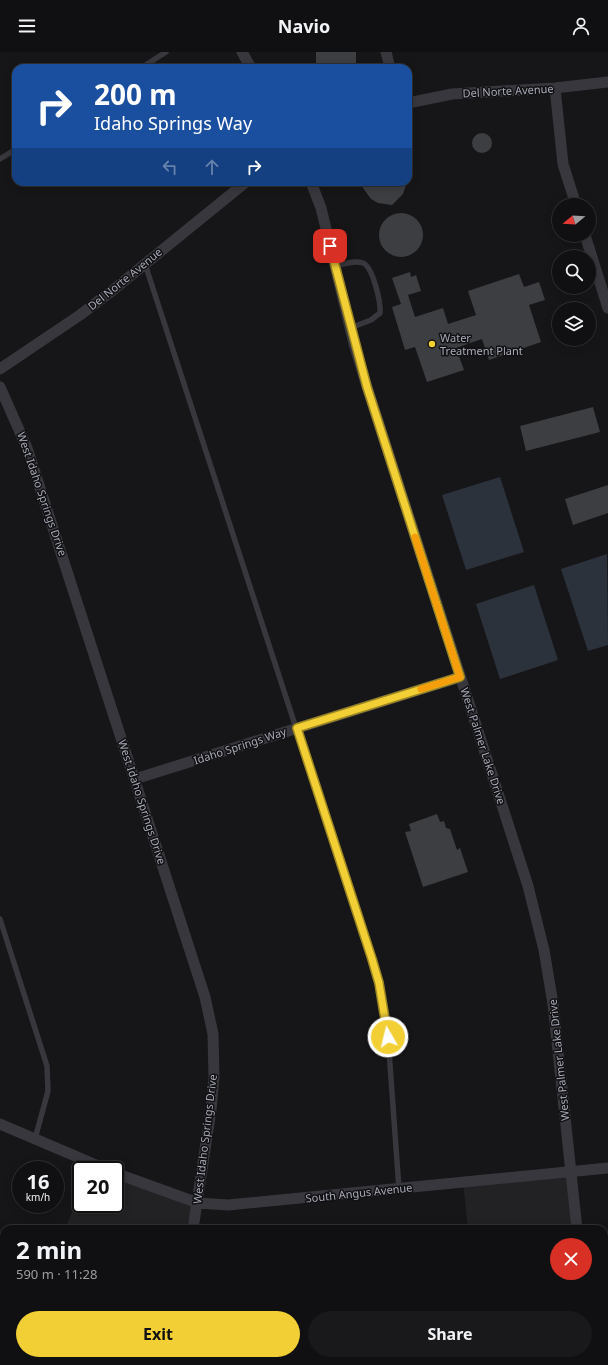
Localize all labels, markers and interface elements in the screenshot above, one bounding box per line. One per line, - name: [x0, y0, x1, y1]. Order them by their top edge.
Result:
- text: Navio: [278, 14, 330, 38]
- icon: menu: [16, 15, 38, 37]
- icon: person: [570, 15, 592, 37]
- text: 200 m: [94, 75, 177, 113]
- icon: right: [28, 80, 80, 132]
- street label: Del Norte Avenue: [462, 81, 554, 100]
- text: Idaho Springs Way: [94, 111, 252, 135]
- icon: left: [159, 156, 181, 178]
- icon: ahead: [201, 156, 223, 178]
- icon: right: [243, 156, 265, 178]
- north arrow: [552, 198, 596, 242]
- map controls: [552, 198, 596, 346]
- pin: [313, 229, 347, 263]
- icon: arrive: [319, 235, 341, 257]
- street label: Del Norte Avenue: [85, 244, 165, 313]
- button: search: [552, 250, 596, 294]
- button: layers: [552, 302, 596, 346]
- place label: Water Treatment Plant: [440, 330, 523, 358]
- marker: Water Treatment Plant: [427, 339, 437, 349]
- street label: West Idaho Springs Drive: [14, 430, 71, 558]
- street label: West Palmer Lake Drive: [457, 686, 509, 806]
- street label: Idaho Springs Way: [192, 723, 288, 768]
- street label: West Idaho Springs Drive: [115, 738, 170, 866]
- street label: West Palmer Lake Drive: [545, 999, 572, 1121]
- position arrow: [367, 1016, 409, 1058]
- street label: West Idaho Springs Drive: [189, 1073, 220, 1205]
- speed limit sign: 20: [72, 1161, 124, 1213]
- text: 16: [27, 1168, 49, 1195]
- street label: South Angus Avenue: [305, 1179, 413, 1206]
- text: km/h: [26, 1190, 50, 1204]
- text: 2 min: [16, 1233, 82, 1266]
- button: close: [550, 1238, 592, 1280]
- text: 590 m · 11:28: [16, 1265, 97, 1283]
- button: Exit: [16, 1311, 300, 1357]
- button: Share: [308, 1311, 592, 1357]

